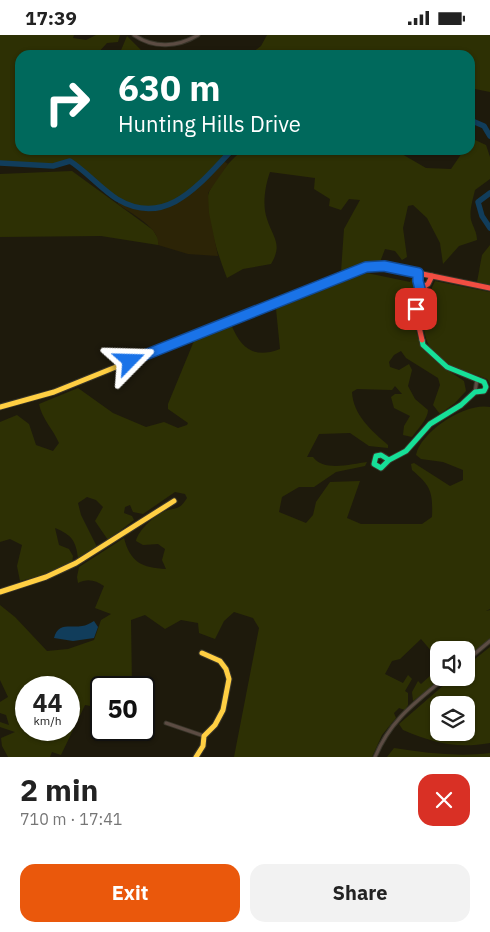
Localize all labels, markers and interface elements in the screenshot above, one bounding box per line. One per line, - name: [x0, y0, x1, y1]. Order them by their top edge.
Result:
- text: 17:39: [25, 6, 77, 30]
- text: 630 m: [118, 65, 221, 111]
- icon: right: [35, 70, 100, 135]
- text: Hunting Hills Drive: [118, 109, 301, 138]
- pin: [395, 288, 437, 330]
- icon: arrive: [402, 295, 430, 323]
- position arrow: [103, 334, 155, 386]
- map controls: [430, 641, 475, 741]
- button: sound: [430, 641, 475, 686]
- speed limit sign: 50: [90, 676, 155, 741]
- text: 44: [32, 686, 63, 719]
- button: layers: [430, 696, 475, 741]
- text: km/h: [33, 713, 62, 728]
- text: 2 min: [20, 770, 98, 809]
- button: close: [418, 774, 470, 826]
- text: 710 m · 17:41: [20, 809, 122, 829]
- button: Exit: [20, 864, 240, 922]
- button: Share: [250, 864, 470, 922]

